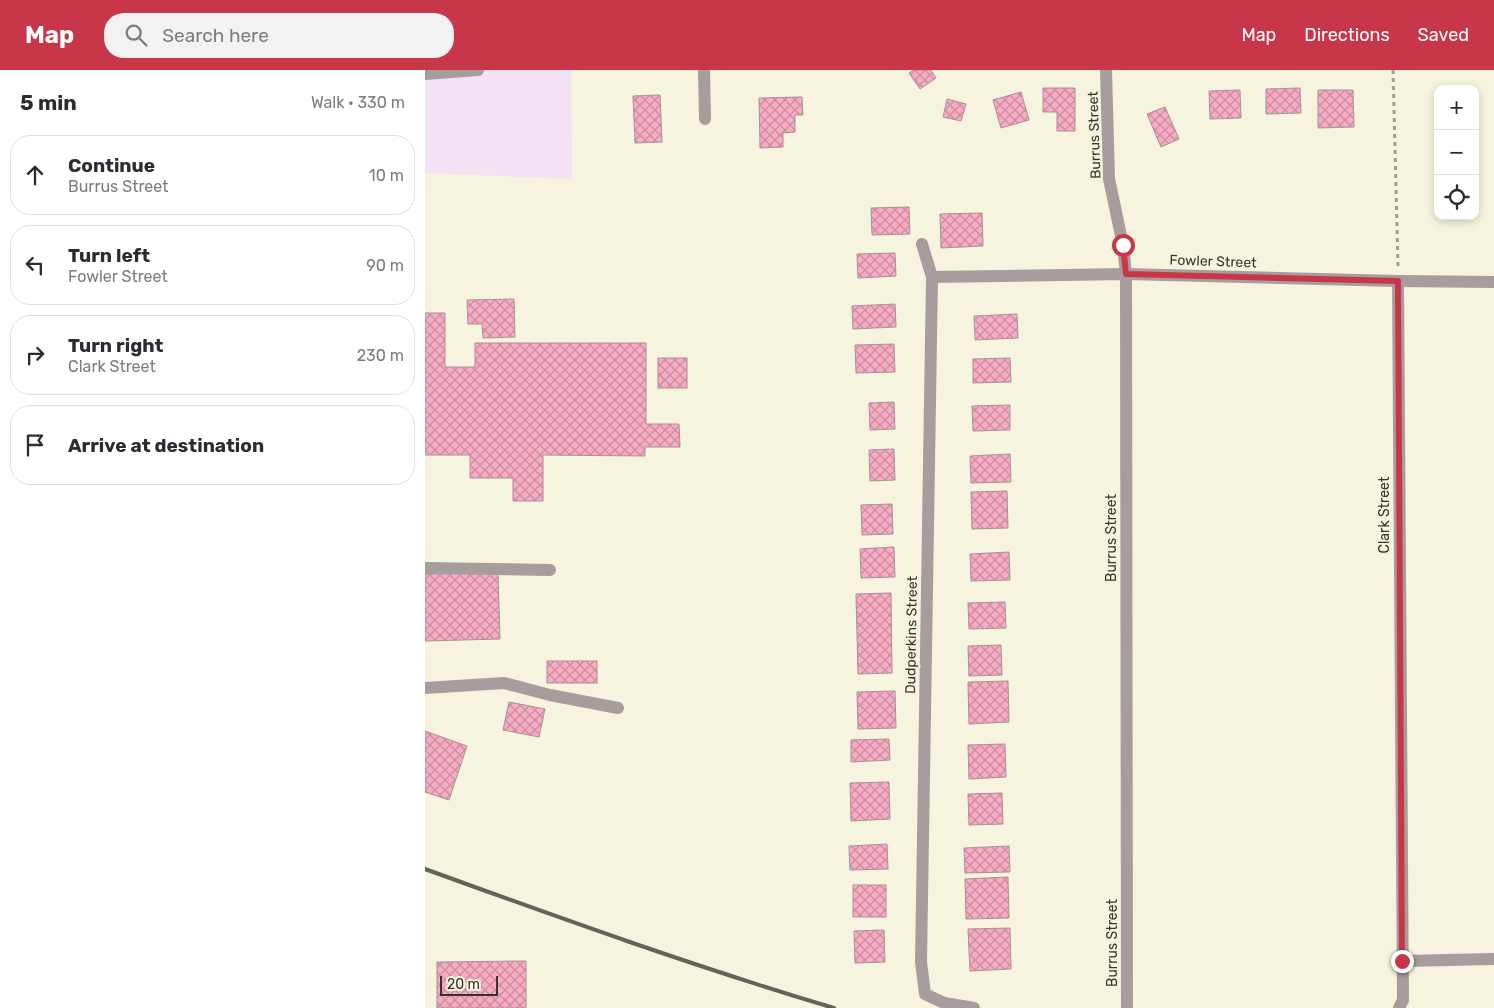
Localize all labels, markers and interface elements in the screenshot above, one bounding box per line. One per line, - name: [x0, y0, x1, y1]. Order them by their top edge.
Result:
- search box: [104, 13, 454, 58]
- text: Map: [25, 21, 74, 49]
- icon: search: [122, 21, 150, 49]
- text: Search here: [162, 24, 269, 47]
- text: Map: [1241, 24, 1276, 46]
- text: Directions: [1304, 24, 1390, 46]
- text: Saved: [1418, 24, 1469, 46]
- map controls: [1434, 85, 1479, 220]
- button: +: [1434, 85, 1479, 130]
- text: 5 min: [20, 90, 77, 115]
- street label: Burrus Street: [1084, 90, 1105, 179]
- text: Walk · 330 m: [311, 93, 405, 112]
- button: −: [1434, 130, 1479, 175]
- text: Continue: [68, 154, 155, 177]
- icon: ahead: [21, 161, 49, 189]
- text: 10 m: [369, 166, 404, 185]
- button: locate: [1434, 175, 1479, 220]
- text: Burrus Street: [68, 177, 168, 196]
- route start: [1112, 234, 1135, 257]
- text: Turn left: [68, 244, 150, 267]
- icon: left: [21, 251, 49, 279]
- street label: Fowler Street: [1169, 251, 1257, 272]
- text: 90 m: [366, 256, 404, 275]
- text: Fowler Street: [68, 267, 168, 286]
- text: Turn right: [68, 334, 163, 357]
- icon: right: [21, 341, 49, 369]
- text: 230 m: [357, 346, 404, 365]
- text: Clark Street: [68, 357, 156, 376]
- icon: arrive: [21, 431, 49, 459]
- text: Arrive at destination: [68, 434, 264, 457]
- street label: Clark Street: [1376, 476, 1393, 553]
- street label: Burrus Street: [1103, 494, 1120, 582]
- street label: Dudperkins Street: [902, 575, 921, 694]
- street label: Burrus Street: [1104, 899, 1121, 987]
- route end: [1391, 950, 1414, 973]
- scale bar: [440, 973, 497, 996]
- text: 20 m: [447, 976, 480, 993]

